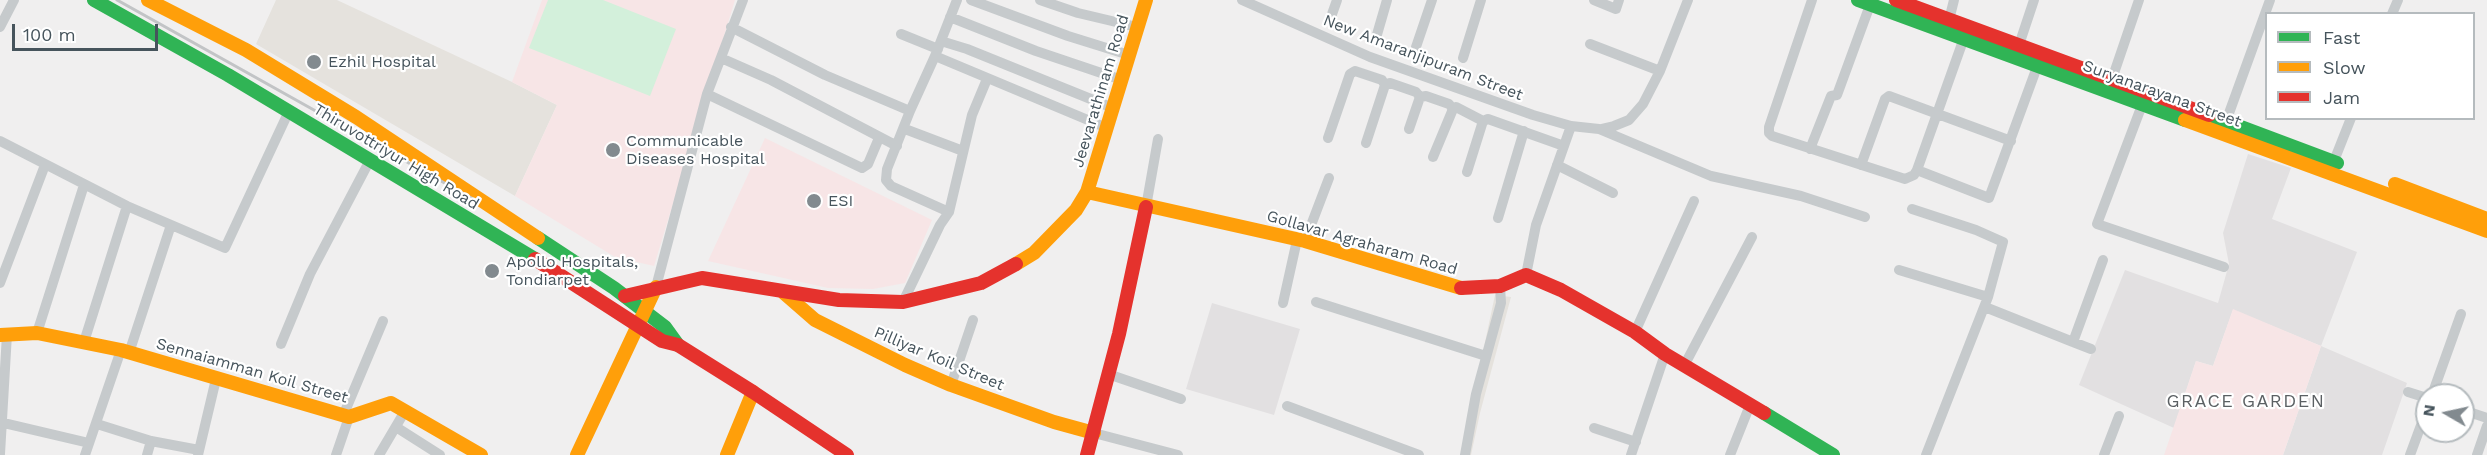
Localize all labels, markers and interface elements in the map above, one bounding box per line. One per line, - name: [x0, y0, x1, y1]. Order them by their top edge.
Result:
- street label: New Amaranjipuram Street: [1320, 11, 1526, 105]
- scale bar: [15, 12, 160, 50]
- street label: Jeevarathinam Road: [1069, 12, 1133, 170]
- legend: [2265, 12, 2475, 120]
- text: 100 m: [23, 24, 76, 45]
- text: Fast: [2323, 27, 2360, 48]
- place label: Ezhil Hospital: [328, 52, 436, 72]
- marker: Ezhil Hospital: [305, 53, 323, 71]
- street label: Suryanarayana Street: [2080, 56, 2244, 132]
- text: Slow: [2323, 57, 2366, 78]
- text: Jam: [2323, 87, 2360, 108]
- street label: Thiruvottriyur High Road: [310, 100, 482, 214]
- place label: Communicable Diseases Hospital: [626, 131, 765, 169]
- marker: Communicable Diseases Hospital: [604, 141, 622, 159]
- place label: ESI: [828, 191, 853, 211]
- marker: ESI: [805, 192, 823, 210]
- street label: Gollavar Agraharam Road: [1264, 207, 1460, 279]
- place label: Apollo Hospitals, Tondiarpet: [506, 252, 638, 290]
- marker: Apollo Hospitals, Tondiarpet: [483, 262, 501, 280]
- street label: Pilliyar Koil Street: [871, 323, 1007, 395]
- street label: Sennaiamman Koil Street: [154, 334, 350, 408]
- north arrow: [2415, 383, 2475, 443]
- district label: GRACE GARDEN: [2166, 391, 2326, 413]
- text: N: [2418, 403, 2439, 418]

